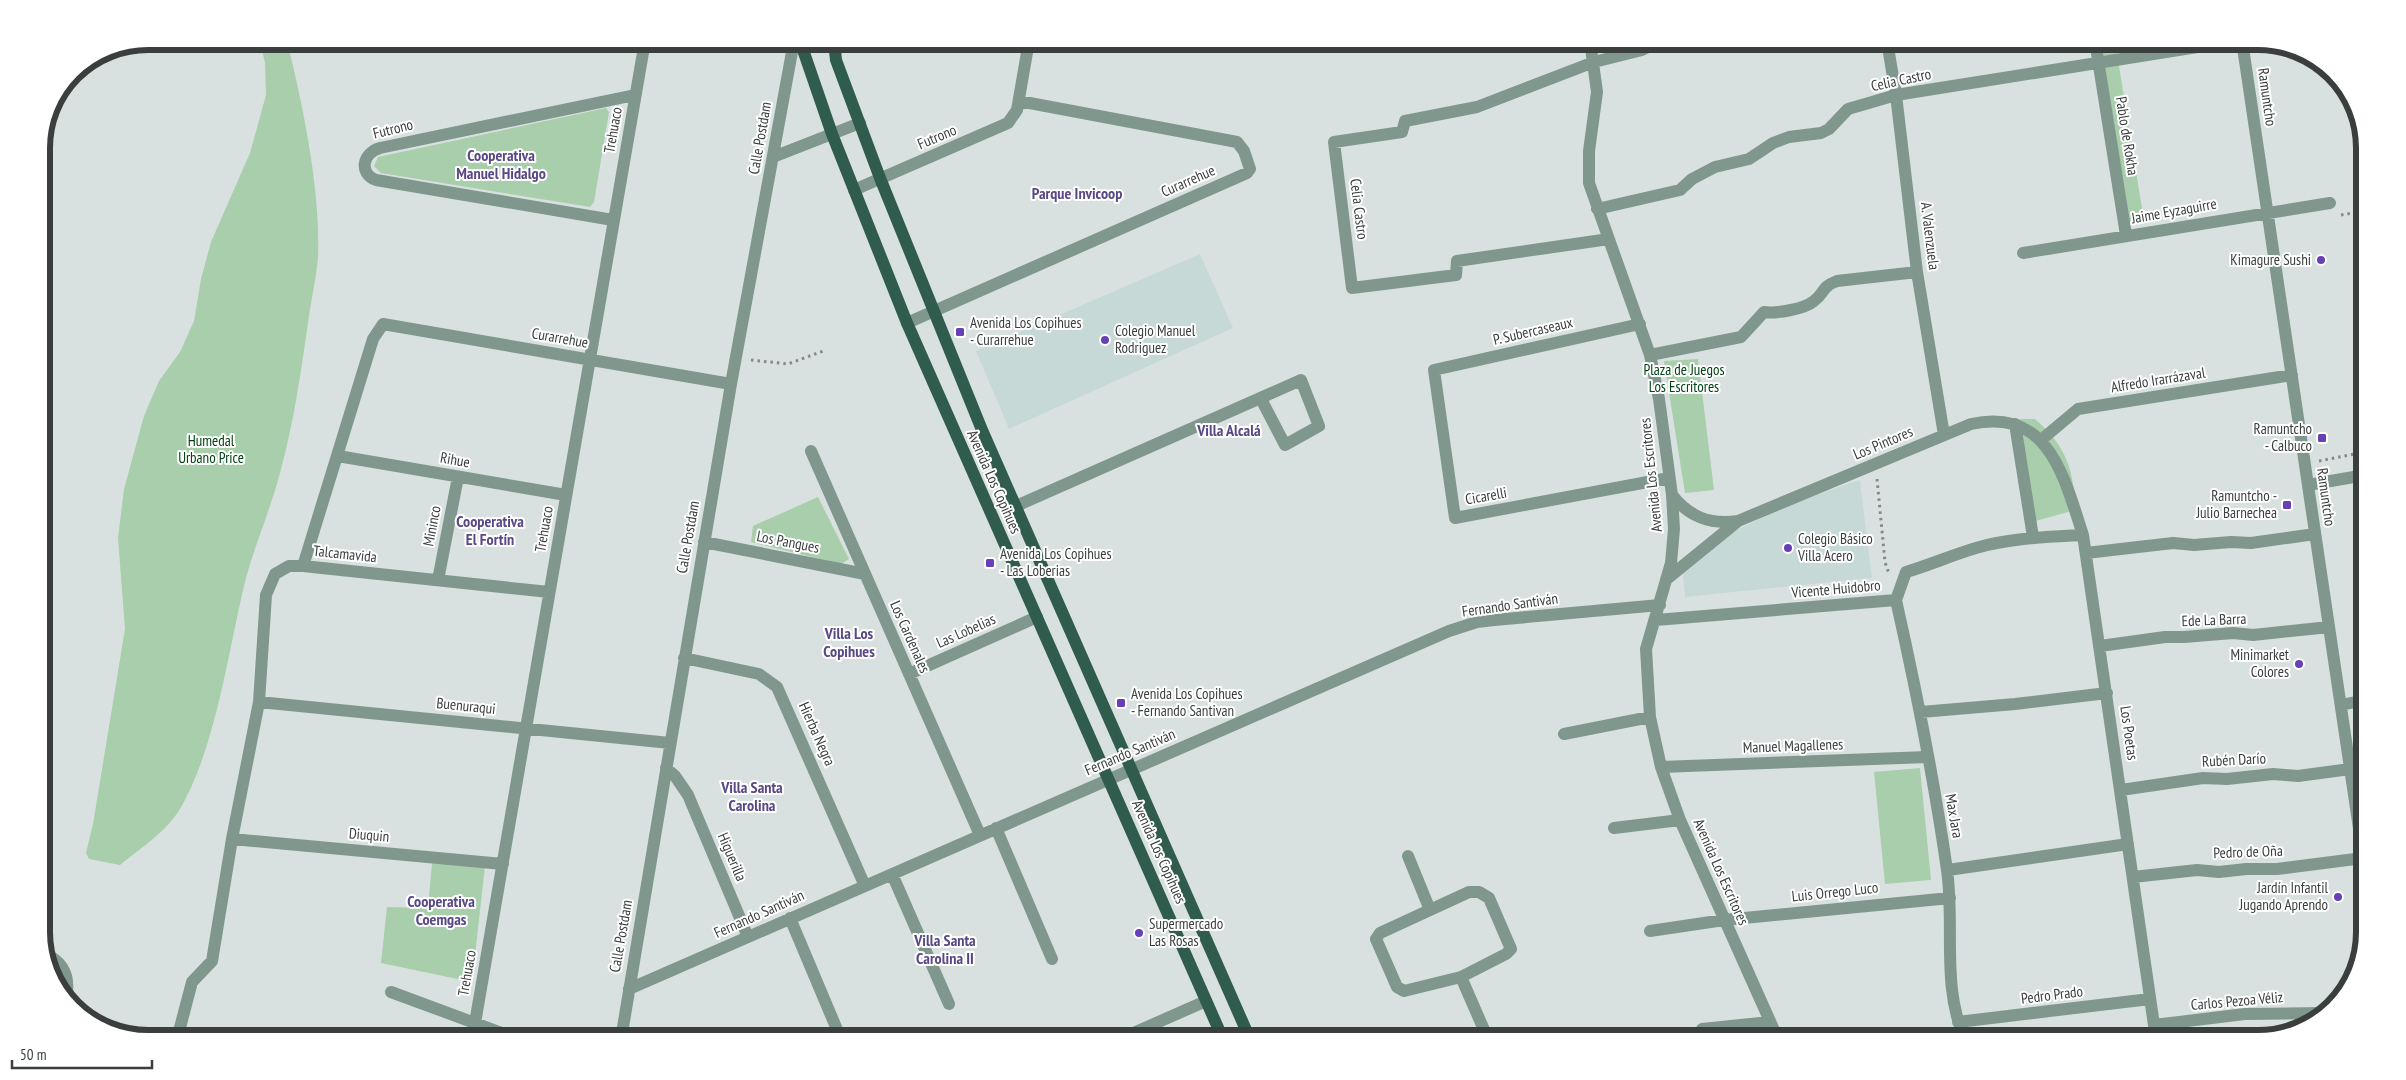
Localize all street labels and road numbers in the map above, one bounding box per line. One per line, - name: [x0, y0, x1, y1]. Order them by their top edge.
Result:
- street label: Celia Castro: [1869, 64, 1933, 95]
- street label: Ramuntcho: [2254, 67, 2281, 127]
- street label: Pablo de Rokha: [2112, 95, 2143, 177]
- street label: Calle Postdam: [744, 100, 775, 176]
- street label: Trehuaco: [599, 105, 626, 154]
- street label: Futrono: [371, 114, 415, 143]
- street label: Futrono: [914, 120, 959, 153]
- street label: Curarrehue: [1158, 160, 1218, 201]
- street label: Celia Castro: [1346, 177, 1373, 240]
- street label: Jaime Eyzaguirre: [2129, 194, 2218, 228]
- street label: A. Valenzuela: [1917, 201, 1944, 271]
- street label: P. Subercaseaux: [1491, 312, 1575, 349]
- street label: Curarrehue: [530, 323, 590, 352]
- street label: Alfredo Irarrázaval: [2109, 363, 2207, 396]
- street label: Avenida Los Escritores: [1635, 417, 1666, 533]
- street label: Los Pintores: [1850, 422, 1915, 464]
- street label: Avenida Los Copihues: [963, 427, 1026, 537]
- street label: Rihue: [439, 448, 471, 471]
- street label: Ramuntcho: [2313, 467, 2340, 527]
- street label: Cicarelli: [1464, 483, 1508, 509]
- street label: Calle Postdam: [672, 499, 703, 575]
- street label: Mininco: [418, 504, 445, 548]
- street label: Trehuaco: [530, 504, 557, 553]
- street label: Los Pangues: [755, 526, 821, 557]
- street label: Talcamavida: [312, 541, 378, 566]
- street label: Vicente Huidobro: [1790, 575, 1881, 602]
- street label: Fernando Santiván: [1461, 588, 1559, 621]
- street label: Los Cardenales: [886, 598, 935, 676]
- street label: Las Lobelias: [933, 609, 998, 652]
- street label: Ede La Barra: [2181, 609, 2247, 630]
- street label: Buenuraqui: [436, 693, 497, 718]
- street label: Hierba Negra: [795, 699, 840, 769]
- street label: Los Poetas: [2116, 705, 2143, 761]
- street label: Fernando Santiván: [1082, 724, 1178, 779]
- street label: Manuel Magallenes: [1742, 734, 1844, 757]
- street label: Rubén Darío: [2202, 748, 2266, 771]
- street label: Max Jara: [1941, 792, 1968, 839]
- street label: Avenida Los Copihues: [1128, 797, 1191, 907]
- street label: Avenida Los Escritores: [1689, 816, 1753, 928]
- street label: Diuquin: [348, 823, 390, 846]
- street label: Higuerilla: [714, 830, 751, 884]
- street label: Pedro de Oña: [2213, 841, 2283, 862]
- street label: Luis Orrego Luco: [1791, 878, 1879, 905]
- street label: Fernando Santiván: [711, 885, 807, 942]
- street label: Calle Postdam: [605, 898, 636, 974]
- street label: Trehuaco: [453, 948, 480, 997]
- street label: Pedro Prado: [2020, 981, 2084, 1008]
- street label: Carlos Pezoa Véliz: [2190, 987, 2284, 1014]

